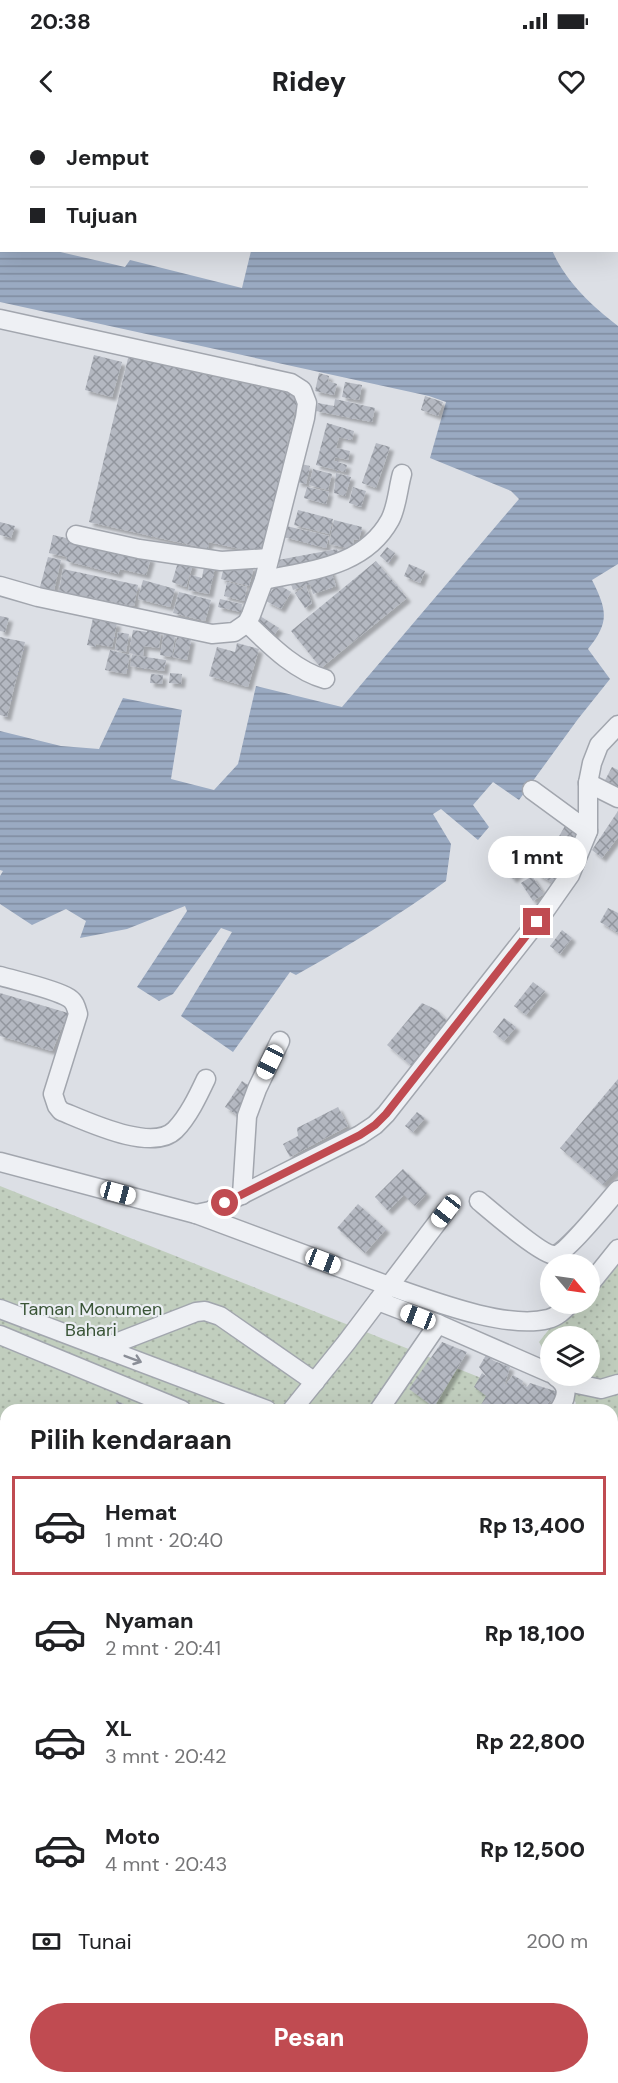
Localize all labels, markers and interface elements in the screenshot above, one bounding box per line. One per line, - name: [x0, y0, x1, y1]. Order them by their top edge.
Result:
- text: 20:38: [30, 7, 91, 36]
- text: Ridey: [272, 64, 346, 99]
- icon: back: [30, 65, 63, 98]
- icon: heart: [555, 65, 588, 98]
- text: Jemput: [66, 143, 149, 172]
- text: Tujuan: [66, 201, 138, 230]
- callout: 1 mnt: [488, 835, 586, 877]
- text: 1 mnt: [511, 844, 564, 870]
- route end: [523, 908, 550, 935]
- car: [254, 1042, 286, 1082]
- car: [98, 1180, 138, 1206]
- route start: [211, 1189, 238, 1216]
- car: [428, 1191, 464, 1231]
- car: [303, 1246, 343, 1276]
- north arrow: [540, 1254, 600, 1314]
- map controls: [540, 1254, 600, 1386]
- park label: Taman Monumen Bahari: [20, 1297, 162, 1342]
- car: [398, 1302, 438, 1332]
- button: layers: [540, 1326, 600, 1386]
- one-way arrow: [123, 1355, 142, 1366]
- text: Pilih kendaraan: [30, 1422, 232, 1457]
- text: Hemat: [105, 1498, 177, 1527]
- icon: car: [33, 1499, 87, 1553]
- text: Rp 13,400: [479, 1511, 585, 1540]
- text: 1 mnt · 20:40: [105, 1527, 223, 1553]
- text: Nyaman: [105, 1606, 194, 1635]
- icon: car: [33, 1607, 87, 1661]
- text: Rp 18,100: [485, 1619, 585, 1648]
- text: 2 mnt · 20:41: [105, 1635, 221, 1661]
- text: XL: [105, 1714, 132, 1743]
- icon: car: [33, 1715, 87, 1769]
- text: Rp 22,800: [475, 1727, 585, 1756]
- text: 3 mnt · 20:42: [105, 1743, 227, 1769]
- text: Moto: [105, 1822, 160, 1851]
- icon: car: [33, 1823, 87, 1877]
- text: Rp 12,500: [480, 1835, 585, 1864]
- text: 4 mnt · 20:43: [105, 1851, 227, 1877]
- icon: cash: [30, 1925, 63, 1958]
- text: Tunai: [78, 1927, 132, 1956]
- text: 200 m: [526, 1928, 588, 1954]
- button: Pesan: [30, 2003, 588, 2072]

